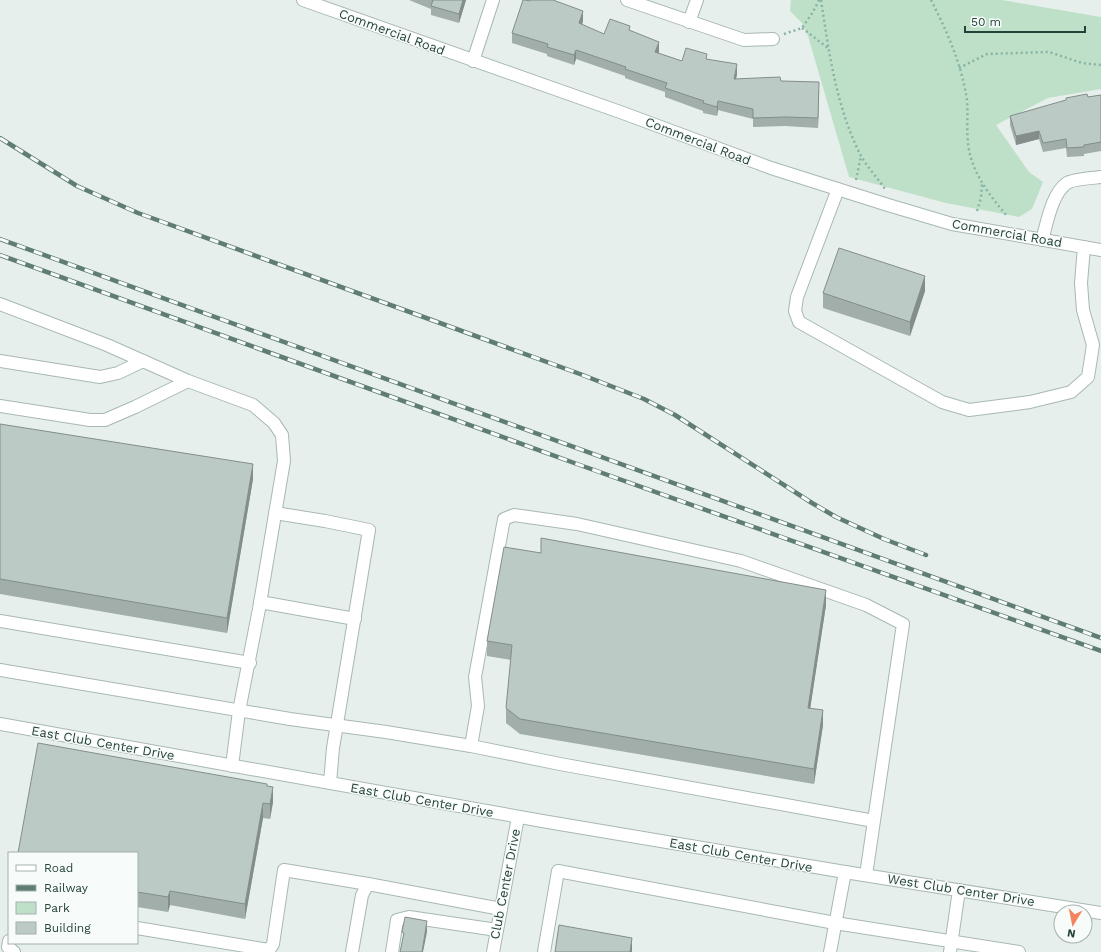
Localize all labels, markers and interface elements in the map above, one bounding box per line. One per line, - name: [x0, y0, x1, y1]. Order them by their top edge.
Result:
- street label: Commercial Road: [337, 6, 447, 58]
- scale bar: [965, 8, 1085, 34]
- text: 50 m: [971, 15, 1001, 29]
- street label: Commercial Road: [643, 114, 753, 168]
- street label: Commercial Road: [951, 216, 1063, 250]
- street label: East Club Center Drive: [30, 723, 176, 763]
- street label: East Club Center Drive: [349, 780, 495, 820]
- street label: Club Center Drive: [487, 827, 523, 941]
- street label: East Club Center Drive: [668, 835, 814, 875]
- legend: [8, 852, 138, 944]
- text: Road: [44, 861, 73, 875]
- street label: West Club Center Drive: [886, 871, 1036, 909]
- text: Railway: [44, 881, 89, 895]
- text: Park: [44, 901, 70, 915]
- north arrow: [1053, 904, 1093, 944]
- text: Building: [44, 921, 91, 935]
- text: N: [1066, 926, 1076, 940]

